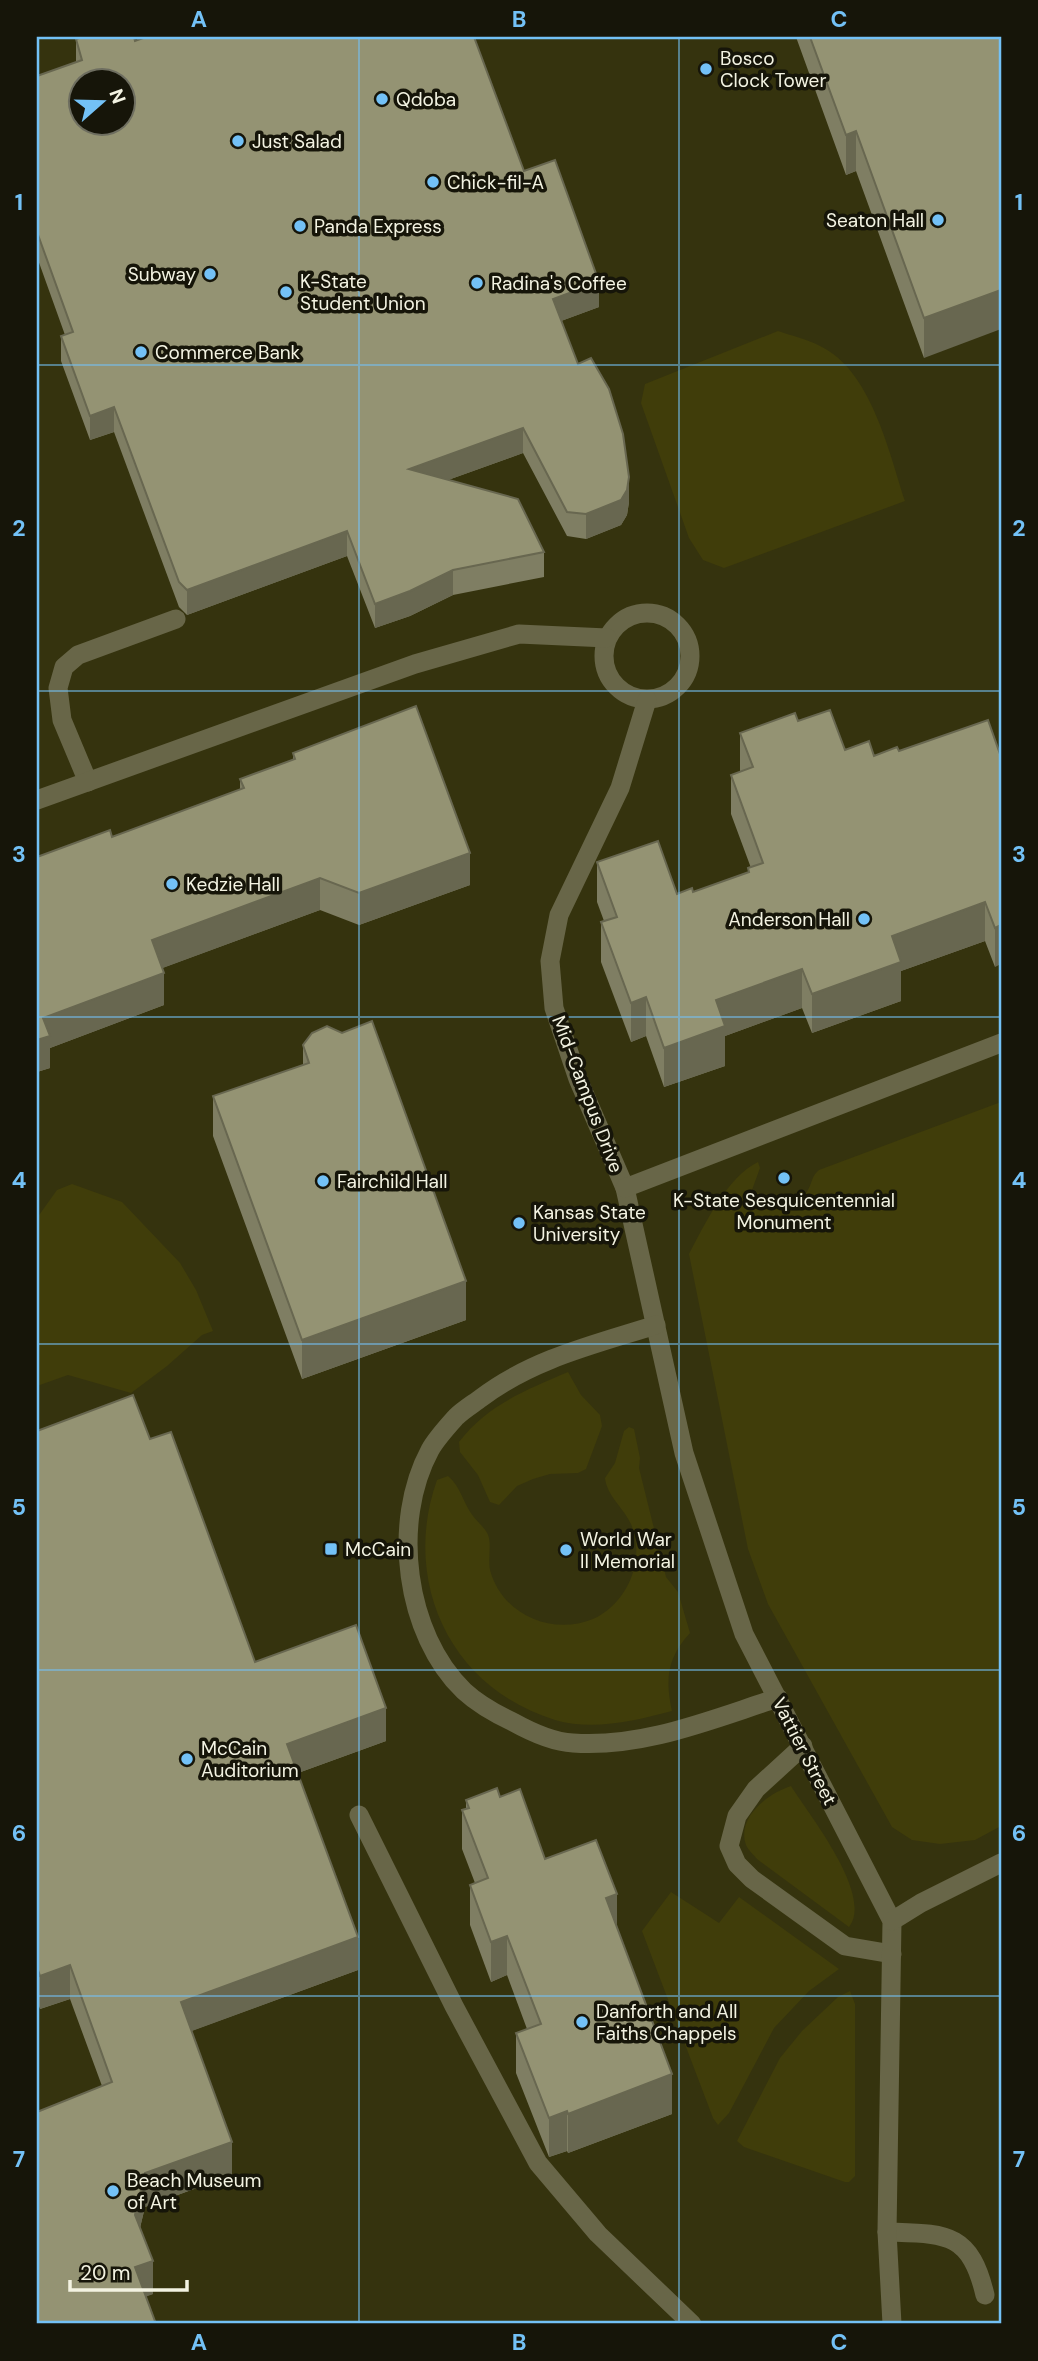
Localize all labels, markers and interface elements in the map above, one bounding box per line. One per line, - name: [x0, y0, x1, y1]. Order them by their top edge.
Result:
- text: A: [191, 4, 207, 34]
- text: B: [512, 4, 526, 34]
- text: C: [831, 4, 847, 34]
- place label: Bosco Clock Tower: [720, 46, 826, 93]
- marker: Bosco Clock Tower: [698, 61, 714, 77]
- north arrow: [66, 66, 136, 136]
- text: N: [103, 86, 132, 107]
- place label: Qdoba: [396, 87, 456, 112]
- marker: Qdoba: [374, 91, 390, 107]
- place label: Just Salad: [252, 129, 342, 154]
- marker: Just Salad: [230, 133, 246, 149]
- place label: Chick-fil-A: [447, 170, 544, 195]
- marker: Chick-fil-A: [425, 174, 441, 190]
- text: 1: [15, 187, 23, 217]
- text: 1: [1015, 187, 1023, 217]
- place label: Seaton Hall: [826, 208, 924, 233]
- marker: Seaton Hall: [930, 212, 946, 228]
- place label: Panda Express: [314, 214, 442, 239]
- marker: Panda Express: [292, 218, 308, 234]
- place label: Subway: [128, 262, 196, 287]
- marker: Subway: [202, 266, 218, 282]
- place label: K-State Student Union: [300, 269, 426, 316]
- place label: Radina's Coffee: [491, 271, 627, 296]
- marker: Radina's Coffee: [469, 275, 485, 291]
- marker: K-State Student Union: [278, 284, 294, 300]
- place label: Commerce Bank: [155, 340, 301, 365]
- marker: Commerce Bank: [133, 344, 149, 360]
- text: 2: [12, 513, 26, 543]
- text: 2: [1012, 513, 1026, 543]
- text: 3: [12, 839, 26, 869]
- text: 3: [1012, 839, 1026, 869]
- place label: Kedzie Hall: [186, 872, 280, 897]
- marker: Kedzie Hall: [164, 876, 180, 892]
- place label: Anderson Hall: [728, 907, 850, 932]
- marker: Anderson Hall: [856, 911, 872, 927]
- street label: Mid-Campus Drive: [546, 1012, 629, 1176]
- text: 4: [12, 1165, 27, 1195]
- text: 4: [1012, 1165, 1027, 1195]
- place label: Fairchild Hall: [337, 1169, 447, 1194]
- marker: K-State Sesquicentennial Monument: [776, 1170, 792, 1186]
- marker: Fairchild Hall: [315, 1173, 331, 1189]
- place label: K-State Sesquicentennial Monument: [673, 1188, 895, 1235]
- place label: Kansas State University: [533, 1200, 646, 1247]
- marker: Kansas State University: [511, 1215, 527, 1231]
- text: 5: [12, 1492, 26, 1522]
- text: 5: [1012, 1492, 1026, 1522]
- place label: World War II Memorial: [580, 1527, 675, 1574]
- place label: McCain: [345, 1537, 411, 1562]
- marker: McCain: [323, 1541, 339, 1557]
- marker: World War II Memorial: [558, 1542, 574, 1558]
- street label: Vattier Street: [767, 1693, 842, 1809]
- place label: McCain Auditorium: [201, 1736, 299, 1783]
- marker: McCain Auditorium: [179, 1751, 195, 1767]
- text: 6: [12, 1818, 26, 1848]
- text: 6: [1012, 1818, 1026, 1848]
- place label: Danforth and All Faiths Chappels: [596, 1999, 737, 2046]
- marker: Danforth and All Faiths Chappels: [574, 2014, 590, 2030]
- text: 7: [13, 2144, 25, 2174]
- text: 7: [1013, 2144, 1025, 2174]
- place label: Beach Museum of Art: [127, 2168, 261, 2215]
- marker: Beach Museum of Art: [105, 2183, 121, 2199]
- scale bar: [70, 2249, 187, 2293]
- text: 20 m: [80, 2259, 131, 2287]
- text: A: [191, 2327, 207, 2357]
- text: B: [512, 2327, 526, 2357]
- text: C: [831, 2327, 847, 2357]

